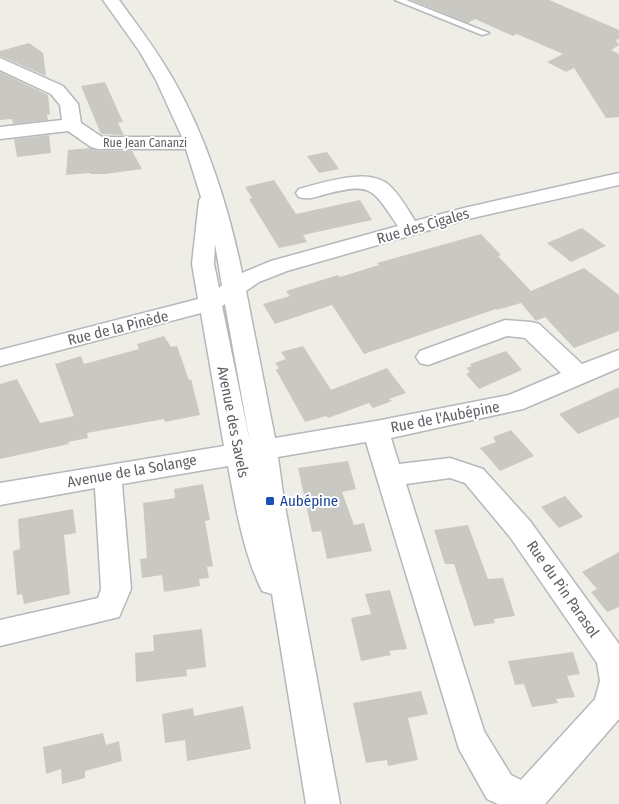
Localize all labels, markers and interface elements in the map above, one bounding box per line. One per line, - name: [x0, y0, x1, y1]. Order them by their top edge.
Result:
- street label: Rue Jean Cananzi: [103, 136, 187, 150]
- street label: Rue des Cigales: [375, 204, 471, 248]
- street label: Rue de la Pinède: [66, 307, 170, 349]
- street label: Avenue des Savels: [213, 365, 253, 479]
- street label: Rue de l'Aubépine: [389, 398, 501, 436]
- street label: Avenue de la Solange: [66, 451, 198, 491]
- place label: Aubépine: [280, 492, 338, 510]
- marker: Aubépine: [264, 495, 276, 507]
- street label: Rue du Pin Parasol: [523, 537, 603, 641]

